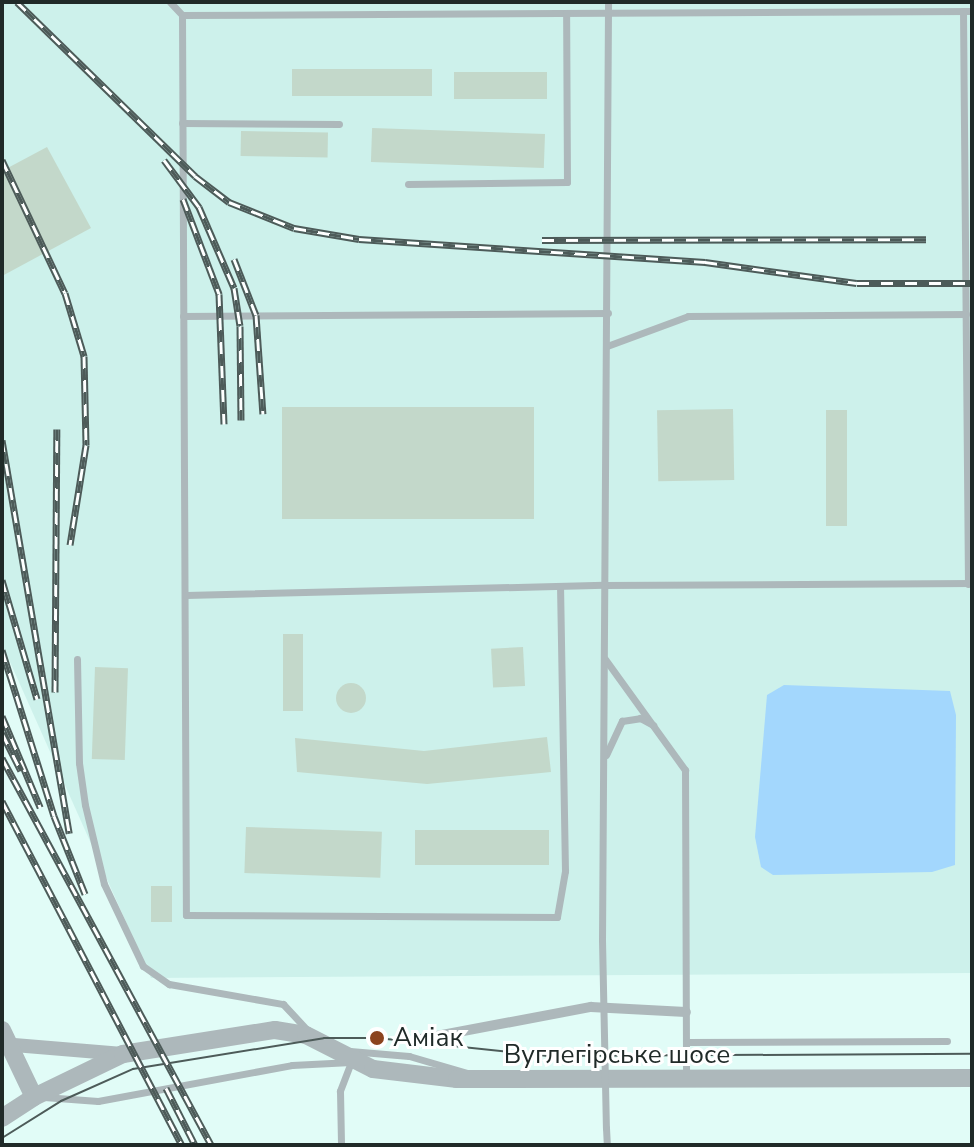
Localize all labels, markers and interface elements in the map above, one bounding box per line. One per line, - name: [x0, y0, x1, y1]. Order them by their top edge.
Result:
- place label: Аміак: [393, 1022, 463, 1054]
- marker: Аміак: [368, 1029, 386, 1047]
- street label: Вуглегірське шосе: [504, 1039, 730, 1071]

